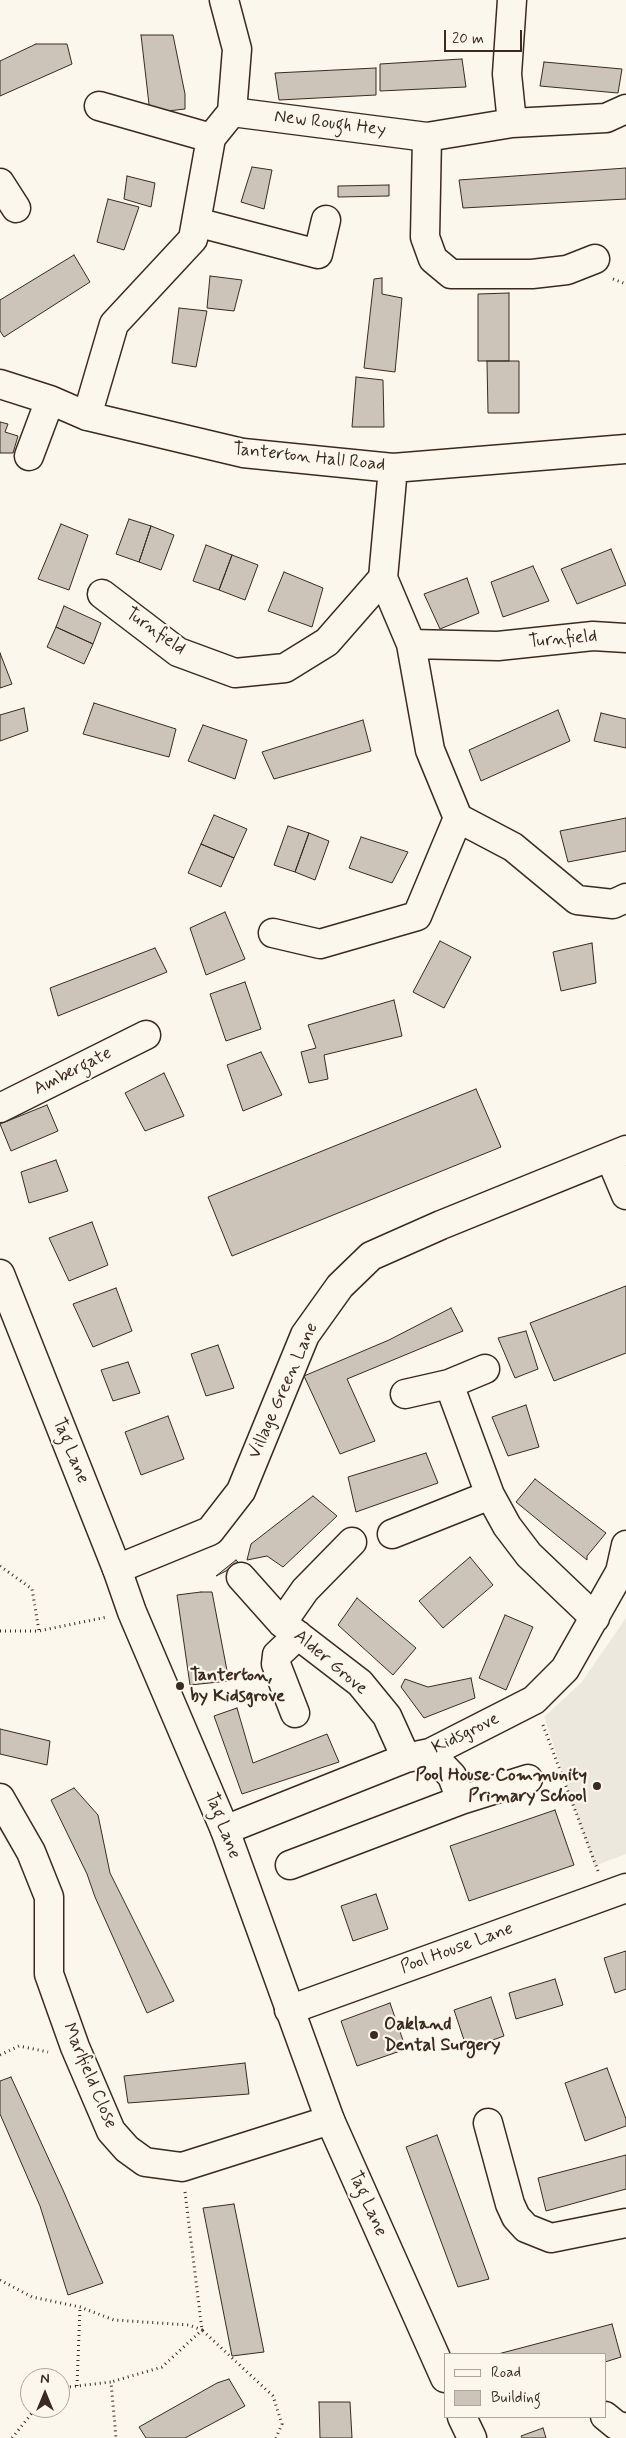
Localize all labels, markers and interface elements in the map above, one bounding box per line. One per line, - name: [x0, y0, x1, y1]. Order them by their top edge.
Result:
- scale bar: [446, 20, 524, 52]
- text: 20 m: [452, 29, 484, 49]
- street label: New Rough Hey: [273, 106, 387, 142]
- street label: Tanterton Hall Road: [232, 439, 386, 477]
- street label: Turnfield: [121, 603, 189, 661]
- street label: Turnfield: [528, 626, 598, 654]
- street label: Ambergate: [30, 1043, 116, 1101]
- street label: Village Green Lane: [244, 1320, 324, 1462]
- street label: Tag Lane: [47, 1415, 93, 1487]
- street label: Alder Grove: [289, 1626, 371, 1700]
- place label: Tanterton, by Kidsgrove: [190, 1665, 285, 1708]
- marker: Tanterton, by Kidsgrove: [174, 1680, 186, 1692]
- street label: Kidsgrove: [429, 1709, 503, 1759]
- place label: Pool House Community Primary School: [416, 1765, 587, 1808]
- marker: Pool House Community Primary School: [591, 1780, 603, 1792]
- street label: Tag Lane: [200, 1790, 244, 1862]
- street label: Pool House Lane: [398, 1919, 516, 1979]
- place label: Oakland Dental Surgery: [384, 2014, 500, 2056]
- street label: Marlfield Close: [57, 2020, 121, 2132]
- marker: Oakland Dental Surgery: [368, 2029, 380, 2041]
- street label: Tag Lane: [343, 2168, 391, 2240]
- legend: [444, 2353, 606, 2418]
- text: Road: [491, 2363, 521, 2383]
- north arrow: [20, 2368, 70, 2418]
- text: N: [40, 2370, 50, 2388]
- text: Building: [491, 2388, 541, 2408]

